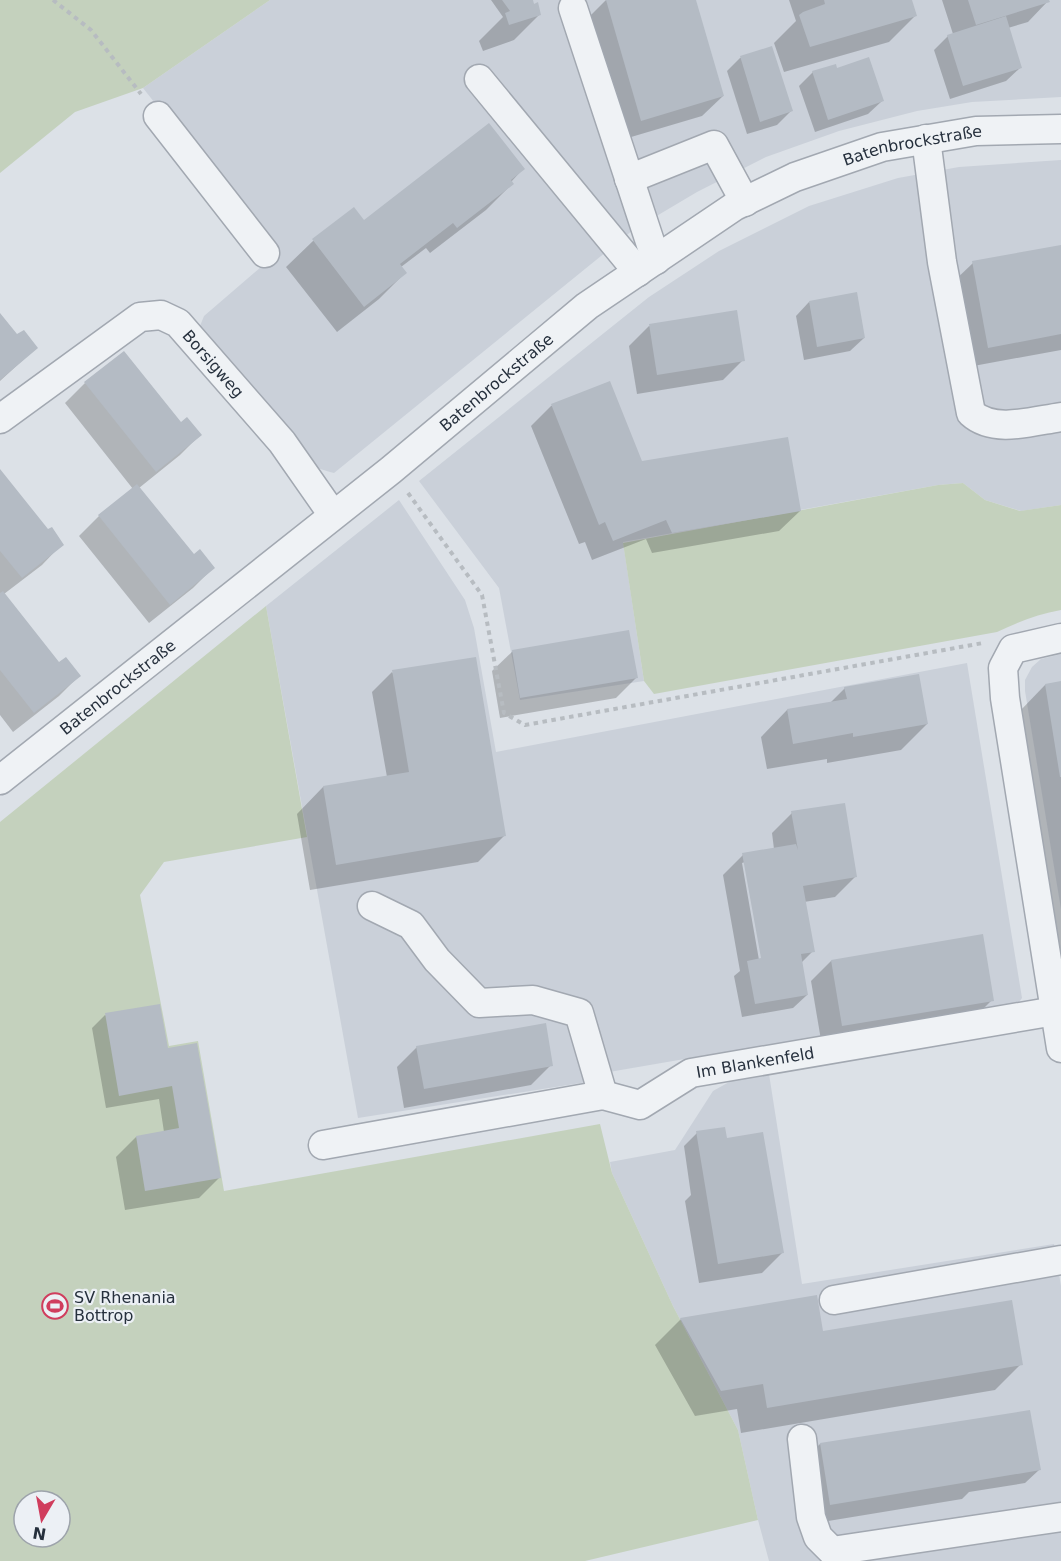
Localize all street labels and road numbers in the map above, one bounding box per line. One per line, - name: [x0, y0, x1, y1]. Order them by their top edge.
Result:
- street label: Batenbrockstraße: [840, 121, 982, 169]
- street label: Borsigweg: [179, 326, 248, 401]
- street label: Batenbrockstraße: [435, 329, 557, 435]
- street label: Batenbrockstraße: [56, 635, 179, 738]
- street label: Im Blankenfeld: [695, 1043, 816, 1081]

